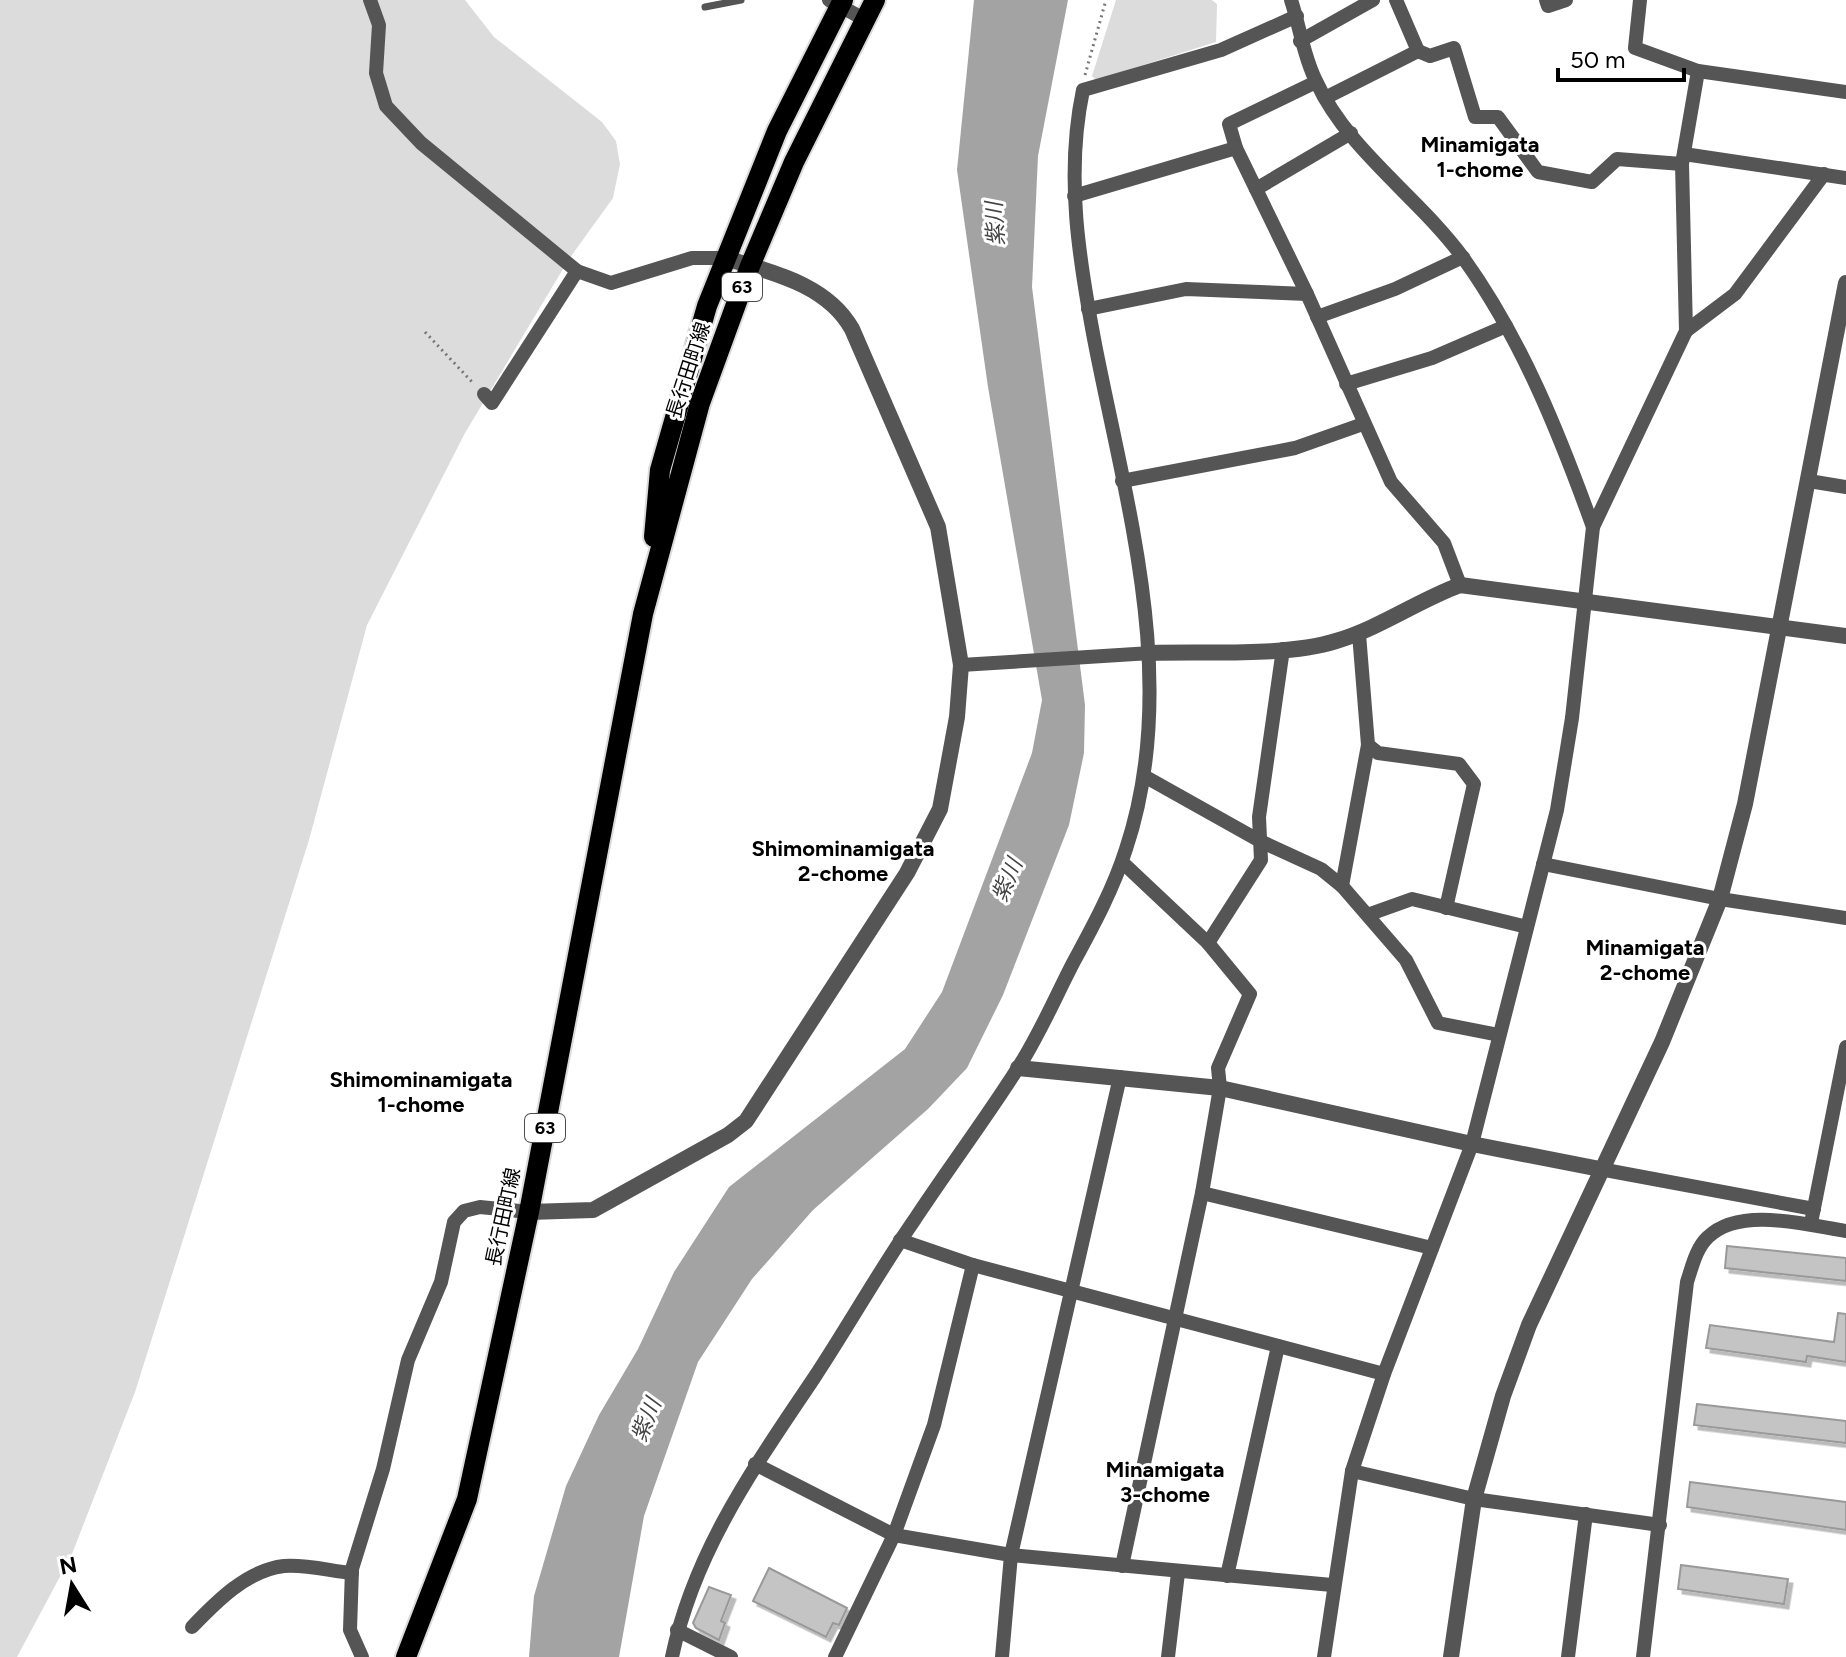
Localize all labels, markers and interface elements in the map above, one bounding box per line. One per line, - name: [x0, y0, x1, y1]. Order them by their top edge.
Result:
- scale bar: [1558, 32, 1684, 82]
- text: 50 m: [1570, 45, 1626, 74]
- district label: Minamigata 1-chome: [1420, 131, 1540, 183]
- water label: 紫川: [980, 199, 1010, 247]
- road number: 63: [722, 273, 762, 301]
- street label: 長行田町線: [661, 319, 715, 421]
- district label: Shimominamigata 2-chome: [751, 835, 935, 887]
- water label: 紫川: [986, 853, 1029, 906]
- district label: Minamigata 2-chome: [1585, 934, 1705, 986]
- district label: Shimominamigata 1-chome: [329, 1066, 513, 1118]
- road number: 63: [525, 1114, 565, 1142]
- street label: 長行田町線: [481, 1166, 525, 1268]
- water label: 紫川: [625, 1393, 668, 1445]
- district label: Minamigata 3-chome: [1105, 1456, 1225, 1508]
- north arrow: [32, 1545, 112, 1625]
- text: N: [57, 1551, 79, 1581]

